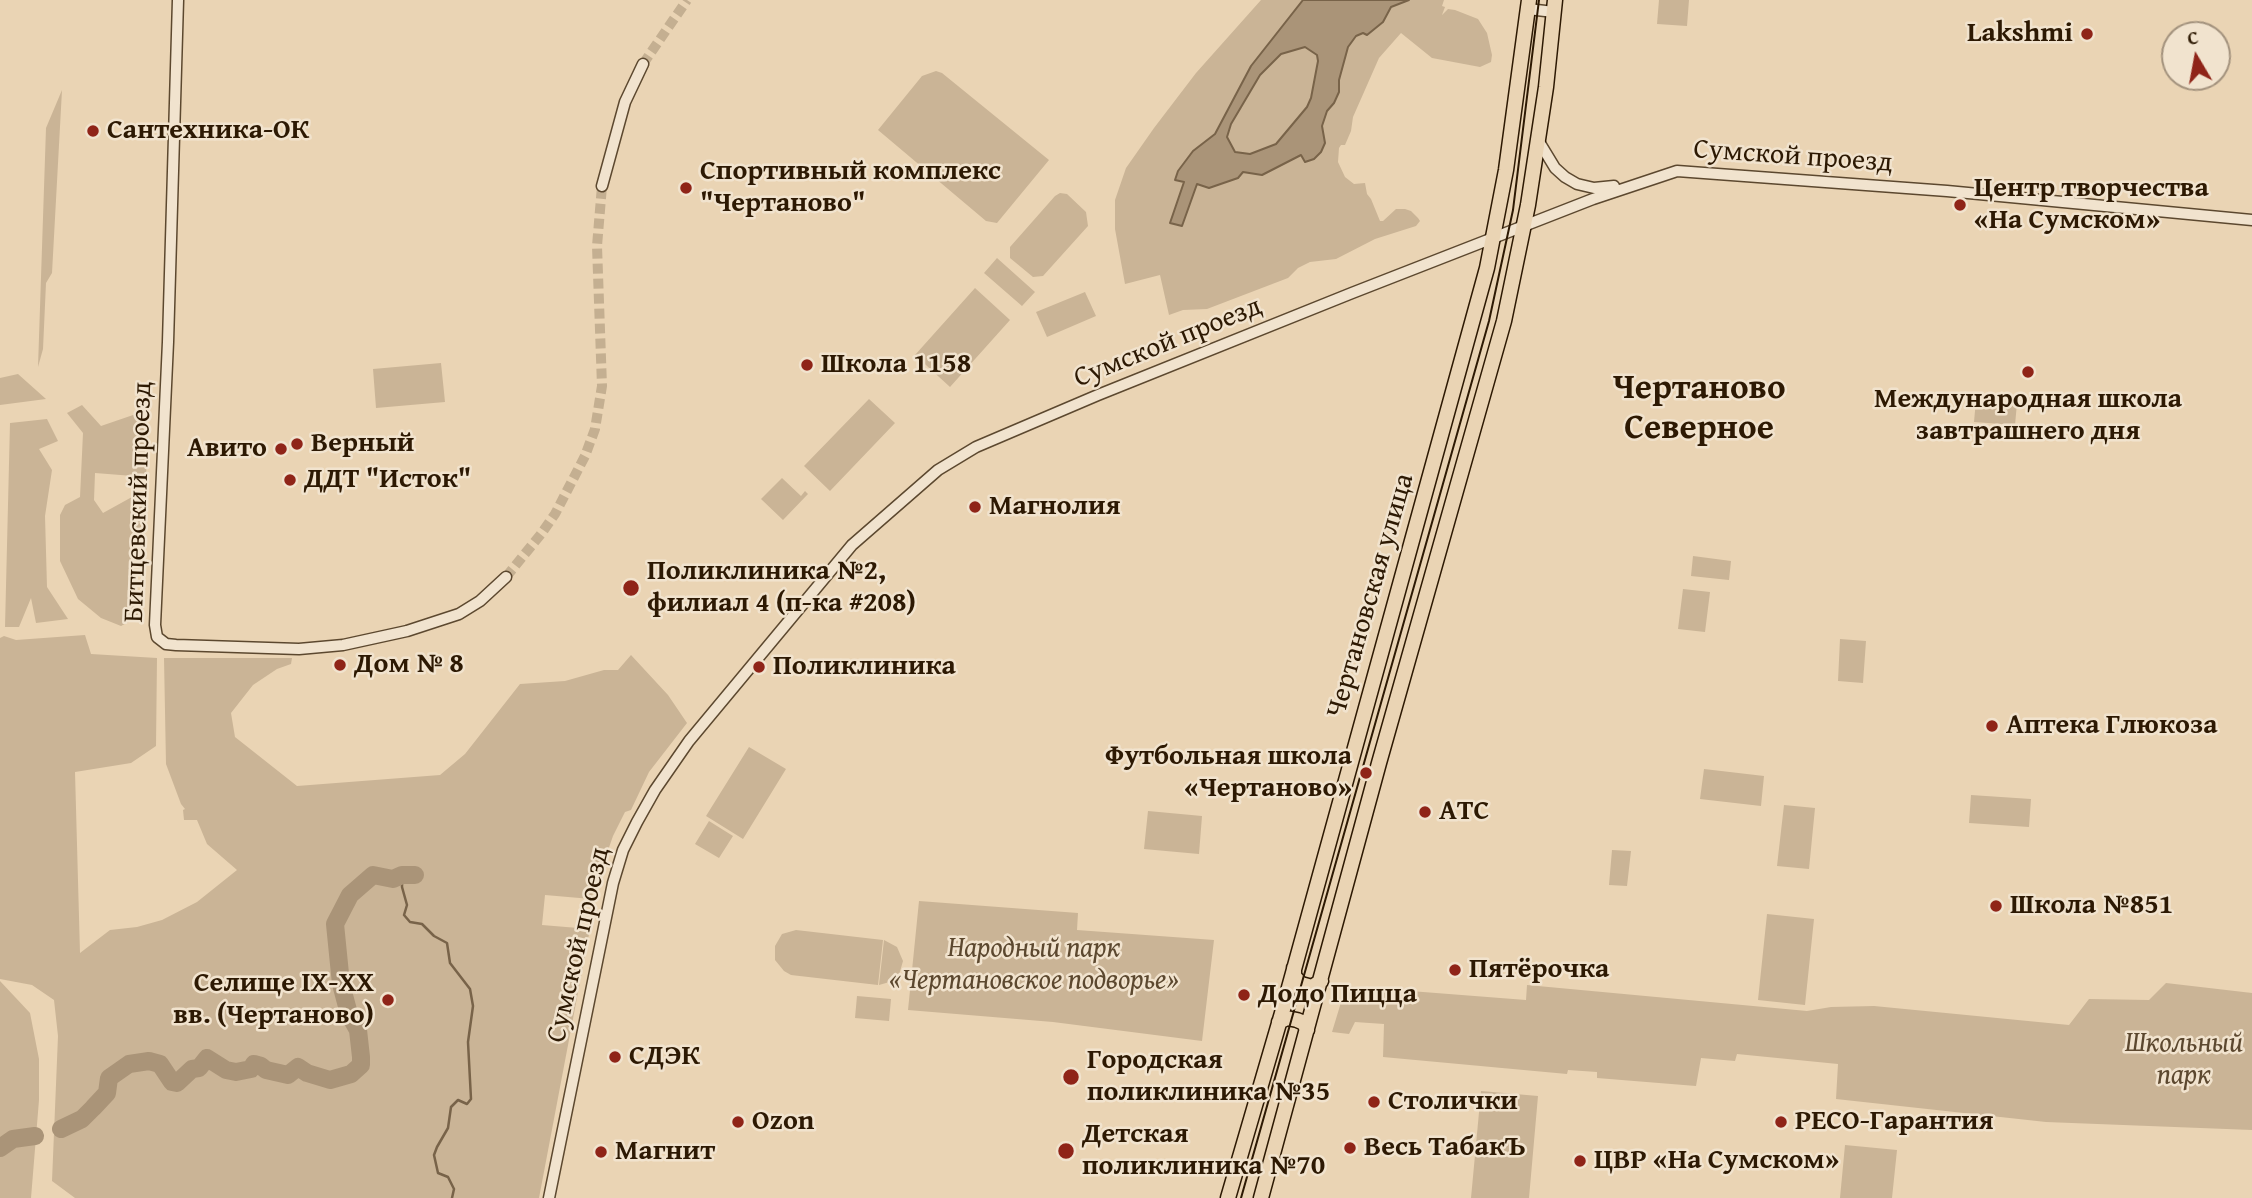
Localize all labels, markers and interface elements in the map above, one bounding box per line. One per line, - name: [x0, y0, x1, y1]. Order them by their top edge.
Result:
- place label: Lakshmi: [1967, 17, 2073, 51]
- north arrow: [2161, 21, 2231, 91]
- text: С: [2185, 23, 2200, 52]
- marker: Lakshmi: [2079, 26, 2095, 42]
- place label: Сантехника-ОК: [107, 114, 309, 148]
- marker: Сантехника-ОК: [85, 123, 101, 139]
- street label: Сумской проезд: [1692, 133, 1894, 181]
- place label: Спортивный комплекс "Чертаново": [700, 155, 1001, 221]
- place label: Центр творчества «На Сумском»: [1974, 172, 2209, 238]
- marker: Спортивный комплекс "Чертаново": [678, 180, 694, 196]
- marker: Центр творчества «На Сумском»: [1952, 197, 1968, 213]
- street label: Сумской проезд: [1069, 290, 1267, 396]
- place label: Школа 1158: [821, 348, 971, 382]
- marker: Школа 1158: [799, 357, 815, 373]
- marker: Международная школа завтрашнего дня: [2020, 364, 2036, 380]
- district label: Чертаново Северное: [1612, 368, 1786, 450]
- street label: Битцевский проезд: [118, 381, 160, 623]
- place label: Международная школа завтрашнего дня: [1874, 383, 2182, 449]
- place label: Верный: [311, 427, 414, 461]
- place label: Авито: [187, 432, 267, 466]
- marker: Верный: [289, 436, 305, 452]
- marker: Авито: [273, 441, 289, 457]
- place label: ДДТ "Исток": [304, 463, 471, 497]
- street label: Чертановская улица: [1320, 470, 1422, 722]
- marker: ДДТ "Исток": [282, 472, 298, 488]
- place label: Магнолия: [989, 490, 1120, 524]
- marker: Магнолия: [967, 499, 983, 515]
- place label: Поликлиника №2, филиал 4 (п-ка #208): [647, 555, 916, 621]
- marker: Поликлиника №2, филиал 4 (п-ка #208): [621, 578, 641, 598]
- place label: Дом № 8: [354, 648, 464, 682]
- place label: Поликлиника: [773, 650, 956, 684]
- marker: Дом № 8: [332, 657, 348, 673]
- marker: Поликлиника: [751, 659, 767, 675]
- place label: Аптека Глюкоза: [2006, 709, 2218, 743]
- marker: Аптека Глюкоза: [1984, 718, 2000, 734]
- place label: Футбольная школа «Чертаново»: [1105, 740, 1352, 806]
- marker: Футбольная школа «Чертаново»: [1358, 765, 1374, 781]
- place label: АТС: [1439, 795, 1489, 829]
- marker: АТС: [1417, 804, 1433, 820]
- street label: Сумской проезд: [540, 844, 618, 1046]
- place label: Школа №851: [2010, 889, 2173, 923]
- marker: Школа №851: [1988, 898, 2004, 914]
- park label: Народный парк «Чертановское подворье»: [889, 932, 1179, 998]
- place label: Пятёрочка: [1469, 953, 1609, 987]
- marker: Пятёрочка: [1447, 962, 1463, 978]
- place label: Селище IX-XX вв. (Чертаново): [173, 967, 374, 1033]
- place label: Додо Пицца: [1258, 978, 1417, 1012]
- marker: Додо Пицца: [1236, 987, 1252, 1003]
- marker: Селище IX-XX вв. (Чертаново): [380, 992, 396, 1008]
- park label: Школьный парк: [2125, 1027, 2243, 1093]
- place label: СДЭК: [629, 1040, 700, 1074]
- place label: Городская поликлиника №35: [1087, 1044, 1330, 1110]
- marker: СДЭК: [607, 1049, 623, 1065]
- marker: Городская поликлиника №35: [1061, 1067, 1081, 1087]
- place label: Столички: [1388, 1085, 1518, 1119]
- marker: Столички: [1366, 1094, 1382, 1110]
- place label: Ozon: [752, 1105, 814, 1139]
- place label: РЕСО-Гарантия: [1795, 1105, 1994, 1139]
- marker: Ozon: [730, 1114, 746, 1130]
- marker: РЕСО-Гарантия: [1773, 1114, 1789, 1130]
- place label: Детская поликлиника №70: [1082, 1118, 1325, 1184]
- place label: Весь ТабакЪ: [1364, 1131, 1526, 1165]
- place label: Магнит: [615, 1135, 715, 1169]
- marker: Весь ТабакЪ: [1342, 1140, 1358, 1156]
- marker: Детская поликлиника №70: [1056, 1141, 1076, 1161]
- marker: Магнит: [593, 1144, 609, 1160]
- place label: ЦВР «На Сумском»: [1594, 1144, 1839, 1178]
- marker: ЦВР «На Сумском»: [1572, 1153, 1588, 1169]

